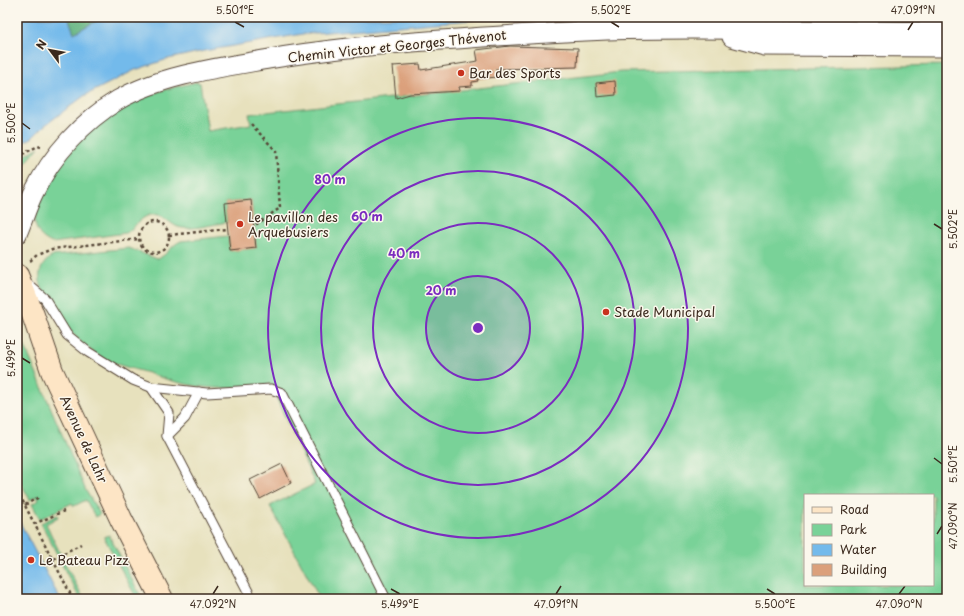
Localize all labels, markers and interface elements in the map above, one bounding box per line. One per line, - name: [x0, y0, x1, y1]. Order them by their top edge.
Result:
- text: 5.501°E: [216, 2, 254, 17]
- text: 5.502°E: [591, 2, 631, 17]
- text: 47.091°N: [891, 2, 935, 17]
- street label: Chemin Victor et Georges Thévenot: [287, 25, 507, 66]
- north arrow: [30, 30, 70, 70]
- text: N: [32, 36, 51, 53]
- place label: Bar des Sports: [469, 63, 561, 82]
- marker: Bar des Sports: [456, 68, 466, 78]
- text: 5.500°E: [3, 103, 18, 143]
- text: 80 m: [314, 170, 346, 188]
- place label: Le pavillon des Arquebusiers: [248, 207, 338, 241]
- text: 60 m: [351, 207, 383, 225]
- text: 5.502°E: [945, 209, 960, 249]
- marker: Le pavillon des Arquebusiers: [235, 219, 245, 229]
- text: 40 m: [388, 244, 420, 262]
- text: 20 m: [425, 281, 457, 299]
- place label: Stade Municipal: [614, 302, 715, 321]
- marker: Stade Municipal: [601, 307, 611, 317]
- centre of rings: [471, 321, 485, 335]
- text: 5.499°E: [3, 339, 18, 377]
- street label: Avenue de Lahr: [56, 392, 113, 486]
- text: 5.501°E: [945, 445, 960, 483]
- legend: [804, 494, 934, 586]
- text: Road: [840, 500, 869, 518]
- text: 47.090°N: [945, 502, 960, 550]
- text: Park: [840, 520, 867, 538]
- text: Water: [840, 540, 877, 558]
- place label: Le Bateau Pizz: [39, 550, 129, 569]
- marker: Le Bateau Pizz: [26, 555, 36, 565]
- text: Building: [840, 560, 887, 578]
- text: 47.092°N: [190, 596, 236, 611]
- text: 5.499°E: [381, 596, 419, 611]
- text: 47.091°N: [534, 596, 578, 611]
- text: 5.500°E: [755, 596, 795, 611]
- text: 47.090°N: [875, 596, 923, 611]

